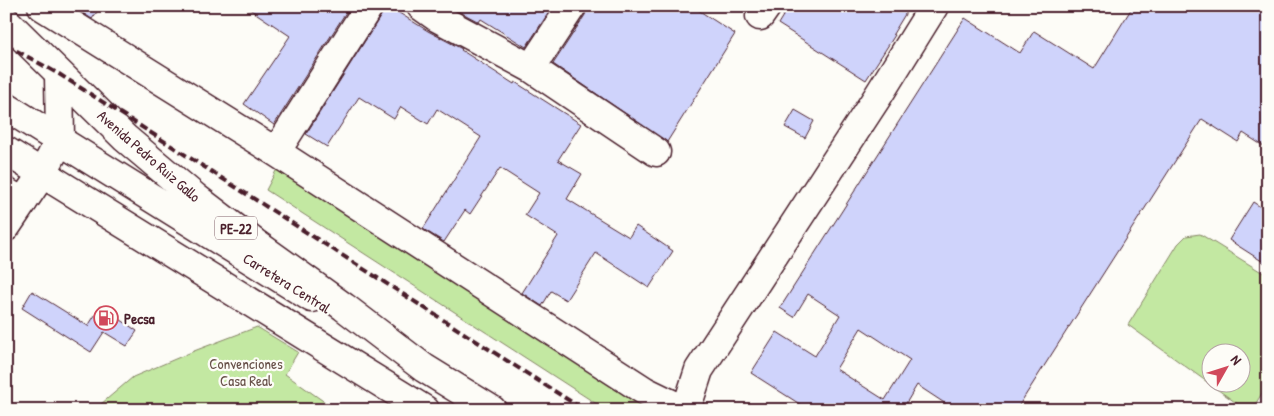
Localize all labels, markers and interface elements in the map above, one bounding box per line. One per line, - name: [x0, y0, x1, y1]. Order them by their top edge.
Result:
- street label: Avenida Pedro Ruiz Gallo: [93, 105, 205, 207]
- road number: PE-22: [215, 217, 257, 240]
- street label: Carretera Central: [239, 248, 335, 318]
- fuel station icon: Pecsa: [93, 305, 119, 331]
- place label: Pecsa: [124, 308, 155, 329]
- north arrow: [1202, 344, 1252, 394]
- text: N: [1227, 351, 1247, 369]
- park label: Convenciones Casa Real: [209, 353, 283, 391]

